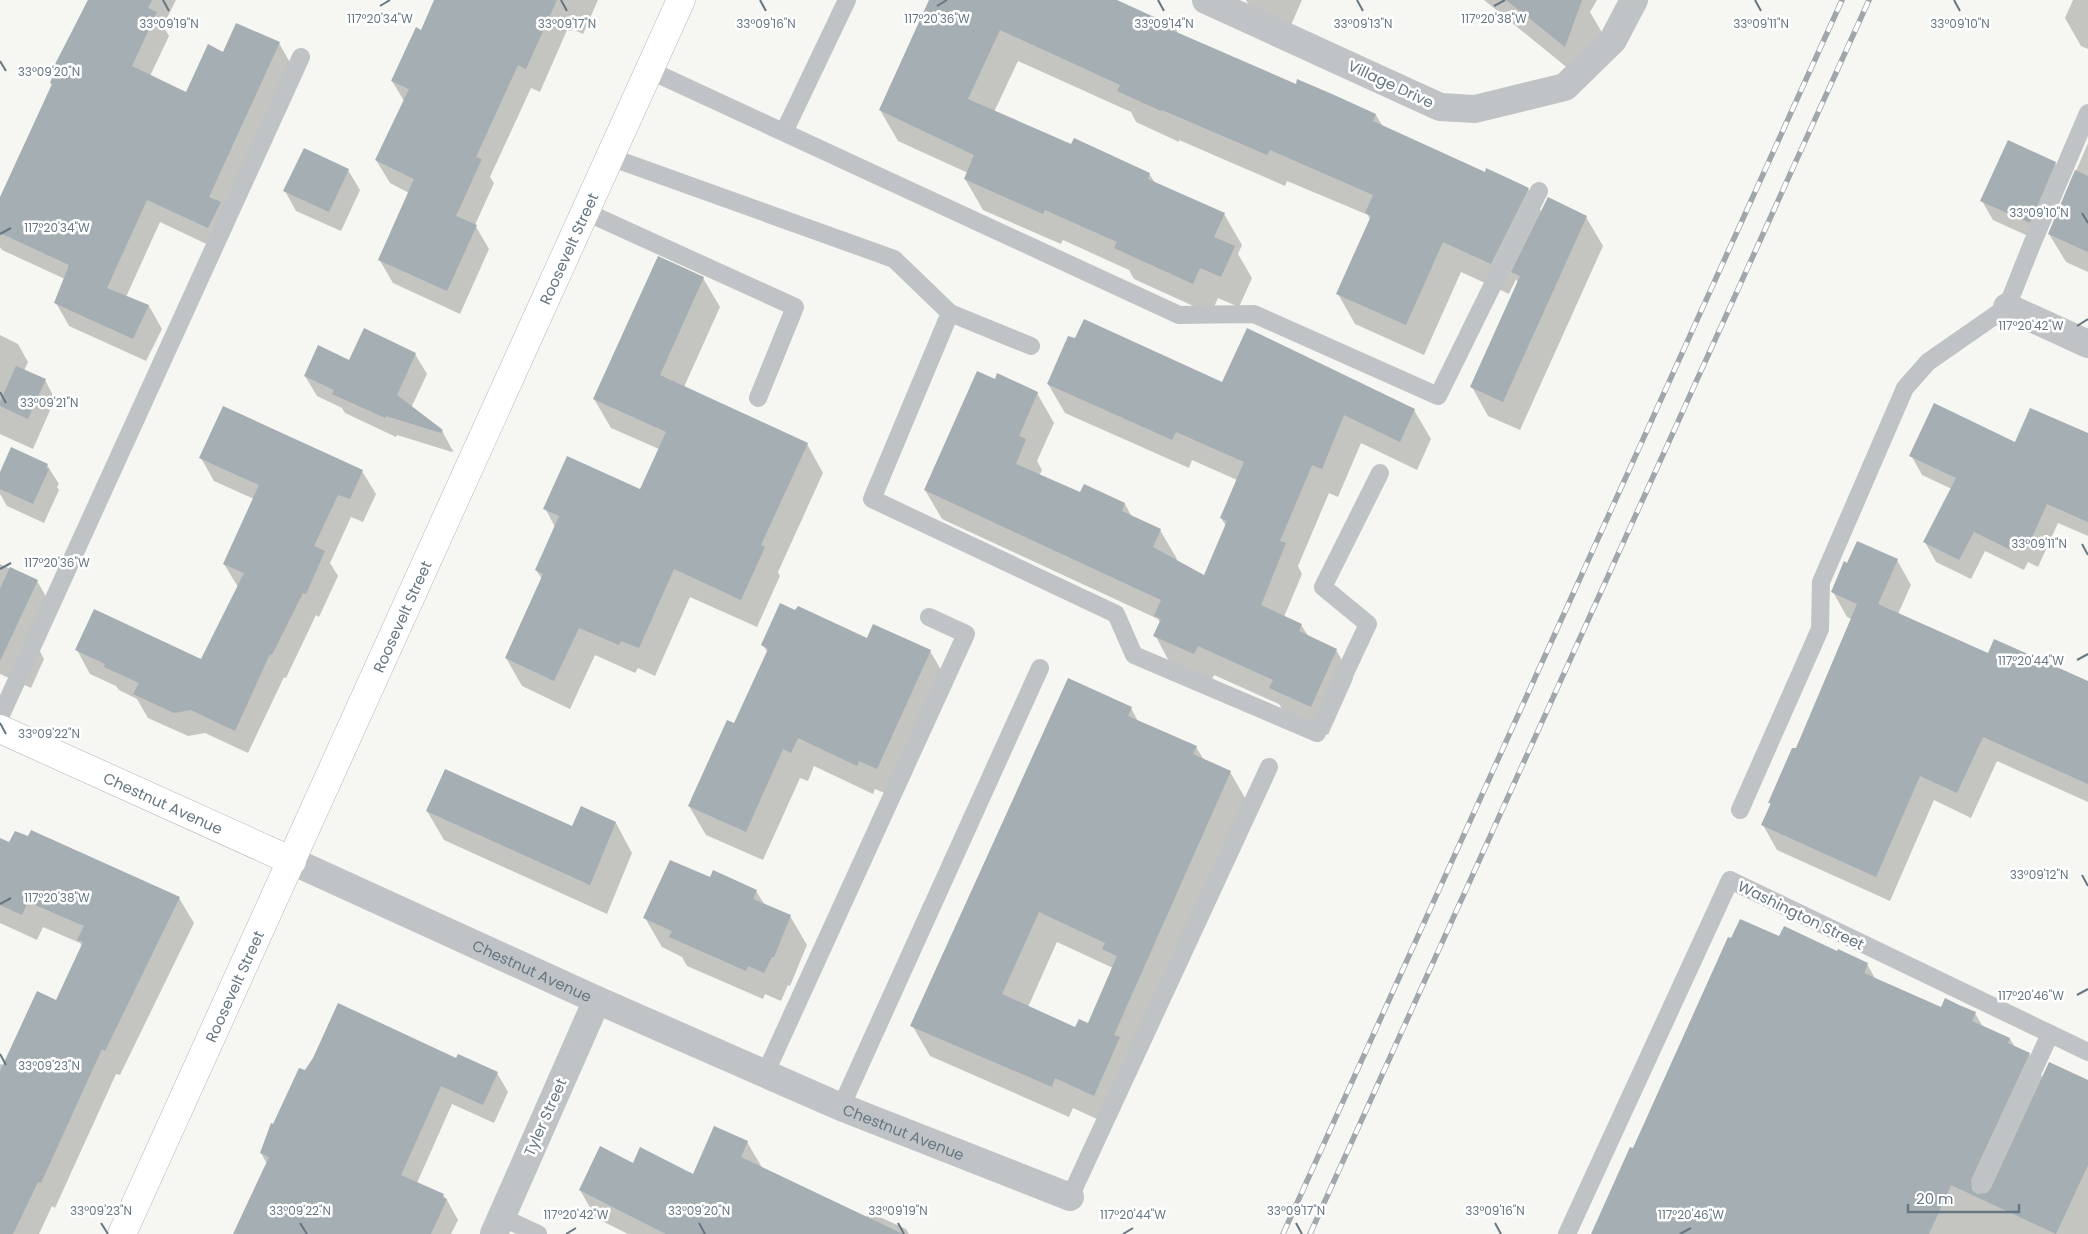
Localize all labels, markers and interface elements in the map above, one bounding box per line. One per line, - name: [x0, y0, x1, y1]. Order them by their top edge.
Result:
- text: 117°20'34"W: [347, 10, 413, 27]
- text: 117°20'36"W: [904, 10, 970, 27]
- text: 117°20'38"W: [1461, 10, 1527, 27]
- text: 33°09'19"N: [139, 15, 199, 32]
- text: 33°09'17"N: [538, 15, 596, 32]
- text: 33°09'16"N: [736, 15, 796, 32]
- text: 33°09'14"N: [1134, 15, 1194, 32]
- text: 33°09'13"N: [1334, 15, 1392, 32]
- text: 33°09'11"N: [1733, 15, 1789, 32]
- text: 33°09'10"N: [1930, 15, 1990, 32]
- street label: Village Drive: [1345, 55, 1437, 113]
- text: 33°09'20"N: [18, 63, 80, 80]
- street label: Roosevelt Street: [534, 189, 603, 308]
- text: 33°09'10"N: [2009, 204, 2069, 221]
- text: 117°20'34"W: [24, 219, 90, 236]
- text: 117°20'42"W: [1998, 317, 2064, 334]
- text: 33°09'21"N: [20, 394, 78, 411]
- text: 33°09'11"N: [2011, 535, 2067, 552]
- text: 117°20'36"W: [24, 554, 90, 571]
- street label: Roosevelt Street: [367, 557, 436, 676]
- text: 117°20'44"W: [1998, 652, 2064, 669]
- text: 33°09'22"N: [18, 725, 80, 742]
- street label: Chestnut Avenue: [100, 767, 226, 839]
- text: 33°09'12"N: [2010, 866, 2068, 883]
- street label: Washington Street: [1734, 875, 1868, 955]
- text: 117°20'38"W: [24, 889, 90, 906]
- street label: Roosevelt Street: [200, 927, 269, 1045]
- street label: Chestnut Avenue: [469, 934, 595, 1007]
- text: 117°20'46"W: [1998, 987, 2064, 1004]
- text: 33°09'23"N: [18, 1057, 80, 1074]
- street label: Tyler Street: [519, 1075, 571, 1159]
- street label: Chestnut Avenue: [840, 1098, 968, 1165]
- scale bar: [1908, 1182, 2019, 1214]
- text: 20 m: [1916, 1188, 1954, 1209]
- text: 33°09'23"N: [70, 1202, 132, 1219]
- text: 33°09'22"N: [269, 1202, 331, 1219]
- text: 33°09'20"N: [668, 1202, 730, 1219]
- text: 33°09'19"N: [868, 1202, 928, 1219]
- text: 33°09'17"N: [1267, 1202, 1325, 1219]
- text: 33°09'16"N: [1465, 1202, 1525, 1219]
- text: 117°20'42"W: [543, 1206, 609, 1223]
- text: 117°20'44"W: [1100, 1206, 1166, 1223]
- text: 117°20'46"W: [1658, 1206, 1724, 1223]

